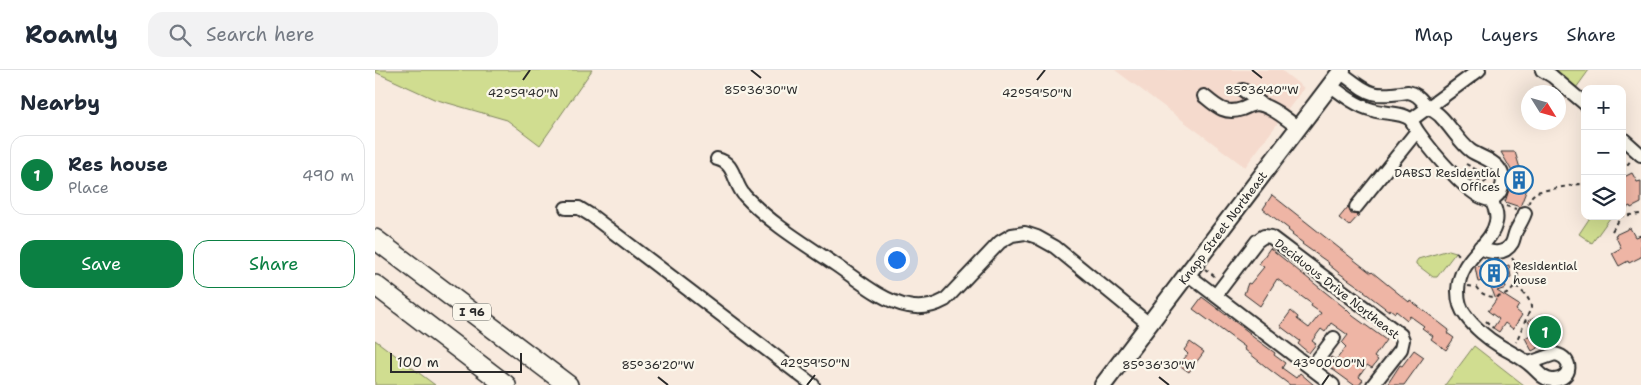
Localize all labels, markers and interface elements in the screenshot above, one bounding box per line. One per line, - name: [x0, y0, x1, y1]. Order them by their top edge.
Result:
- search box: [148, 12, 498, 57]
- text: Roamly: [25, 19, 118, 51]
- icon: search: [166, 21, 194, 49]
- text: Search here: [206, 22, 315, 47]
- text: Map: [1415, 23, 1453, 47]
- text: Layers: [1481, 23, 1538, 47]
- text: Share: [1566, 23, 1616, 47]
- text: 85°36'30"W: [724, 82, 798, 98]
- text: 85°36'40"W: [1225, 82, 1299, 98]
- text: 42°59'40"N: [488, 85, 558, 101]
- text: 42°59'50"N: [1002, 85, 1072, 101]
- north arrow: [1521, 85, 1566, 130]
- map controls: [1581, 85, 1626, 220]
- button: +: [1581, 85, 1626, 130]
- text: Nearby: [20, 89, 100, 117]
- button: −: [1581, 130, 1626, 175]
- text: Res house: [68, 152, 168, 177]
- text: 1: [33, 165, 41, 186]
- text: 490 m: [302, 165, 354, 186]
- place label: DABSJ Residential Offices: [1394, 165, 1500, 195]
- building icon: DABSJ Residential Offices: [1504, 165, 1534, 195]
- street label: Knapp Street Northeast: [1175, 168, 1271, 288]
- button: layers: [1581, 175, 1626, 220]
- text: Place: [68, 177, 109, 198]
- street label: Deciduous Drive Northeast: [1271, 235, 1403, 343]
- button: Save: [20, 240, 183, 288]
- button: Share: [193, 240, 355, 288]
- your location: [884, 247, 910, 273]
- building icon: Residential house: [1479, 258, 1509, 288]
- place label: Residential house: [1513, 258, 1578, 288]
- road number: I 96: [453, 303, 491, 320]
- pin: 1: [1529, 313, 1561, 351]
- scale bar: [390, 350, 523, 373]
- text: 100 m: [397, 353, 439, 371]
- text: 42°59'50"N: [780, 355, 850, 371]
- text: 43°00'00"N: [1293, 355, 1365, 371]
- text: 85°36'20"W: [621, 357, 695, 373]
- text: 85°36'30"W: [1122, 357, 1196, 373]

